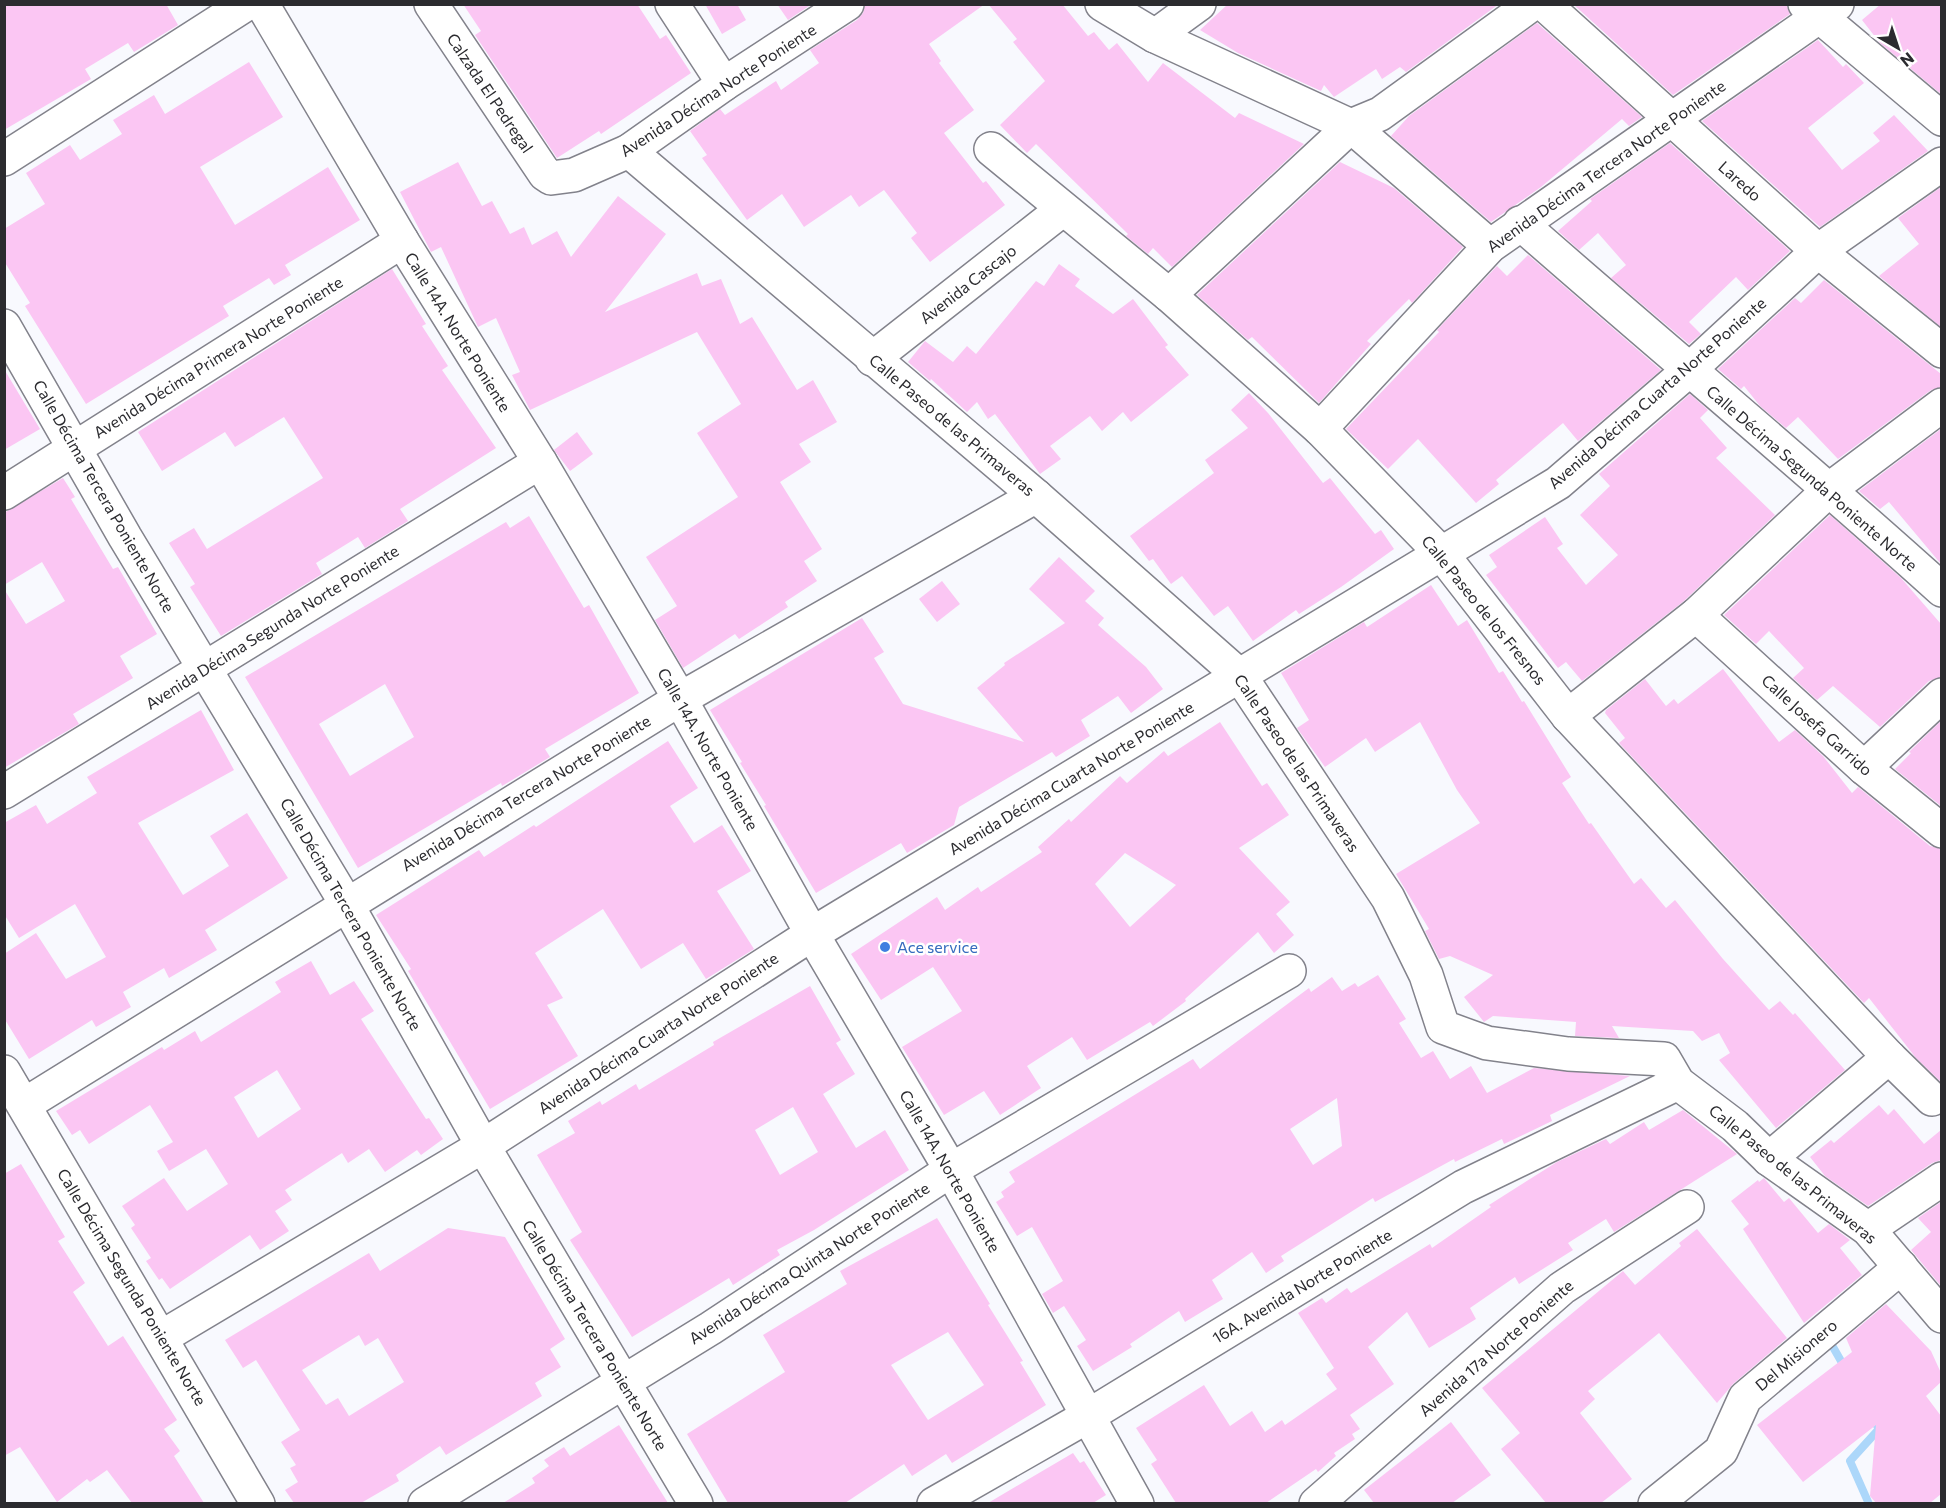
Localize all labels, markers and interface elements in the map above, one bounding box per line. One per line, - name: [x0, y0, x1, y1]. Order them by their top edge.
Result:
- north arrow: [1868, 18, 1928, 78]
- street label: Avenida Décima Norte Poniente: [616, 19, 819, 160]
- street label: Calzada El Pedregal: [443, 29, 537, 156]
- text: N: [1897, 49, 1918, 71]
- street label: Avenida Décima Tercera Norte Poniente: [1483, 75, 1729, 256]
- street label: Laredo: [1715, 157, 1766, 205]
- street label: Avenida Cascajo: [916, 240, 1020, 327]
- street label: Calle 14A. Norte Poniente: [402, 249, 515, 415]
- street label: Avenida Décima Primera Norte Poniente: [90, 272, 346, 441]
- street label: Avenida Décima Cuarta Norte Poniente: [1544, 293, 1769, 492]
- street label: Calle Paseo de las Primaveras: [866, 350, 1039, 499]
- street label: Calle Décima Tercera Poniente Norte: [30, 376, 179, 615]
- street label: Calle Décima Segunda Poniente Norte: [1703, 381, 1922, 574]
- street label: Calle Paseo de los Fresnos: [1418, 531, 1551, 688]
- street label: Avenida Décima Segunda Norte Poniente: [142, 540, 402, 713]
- street label: Calle 14A. Norte Poniente: [654, 664, 763, 833]
- street label: Calle Paseo de las Primaveras: [1231, 670, 1364, 855]
- street label: Calle Josefa Garrido: [1758, 670, 1876, 779]
- street label: Avenida Décima Cuarta Norte Poniente: [945, 697, 1197, 858]
- street label: Avenida Décima Tercera Norte Poniente: [398, 711, 654, 875]
- street label: Calle Décima Tercera Poniente Norte: [277, 794, 426, 1033]
- place label: Ace service: [897, 937, 978, 956]
- marker: Ace service: [878, 940, 892, 954]
- street label: Avenida Décima Cuarta Norte Poniente: [534, 948, 781, 1117]
- street label: Calle 14A. Norte Poniente: [896, 1086, 1005, 1255]
- street label: Calle Paseo de las Primaveras: [1706, 1100, 1881, 1247]
- street label: Calle Décima Segunda Poniente Norte: [54, 1165, 211, 1409]
- street label: Avenida Décima Quinta Norte Poniente: [685, 1178, 932, 1348]
- street label: Calle Décima Tercera Poniente Norte: [519, 1216, 672, 1453]
- street label: 16A. Avenida Norte Poniente: [1209, 1224, 1395, 1347]
- street label: Avenida 17a Norte Poniente: [1415, 1275, 1577, 1420]
- street label: Del Misionero: [1751, 1315, 1840, 1394]

